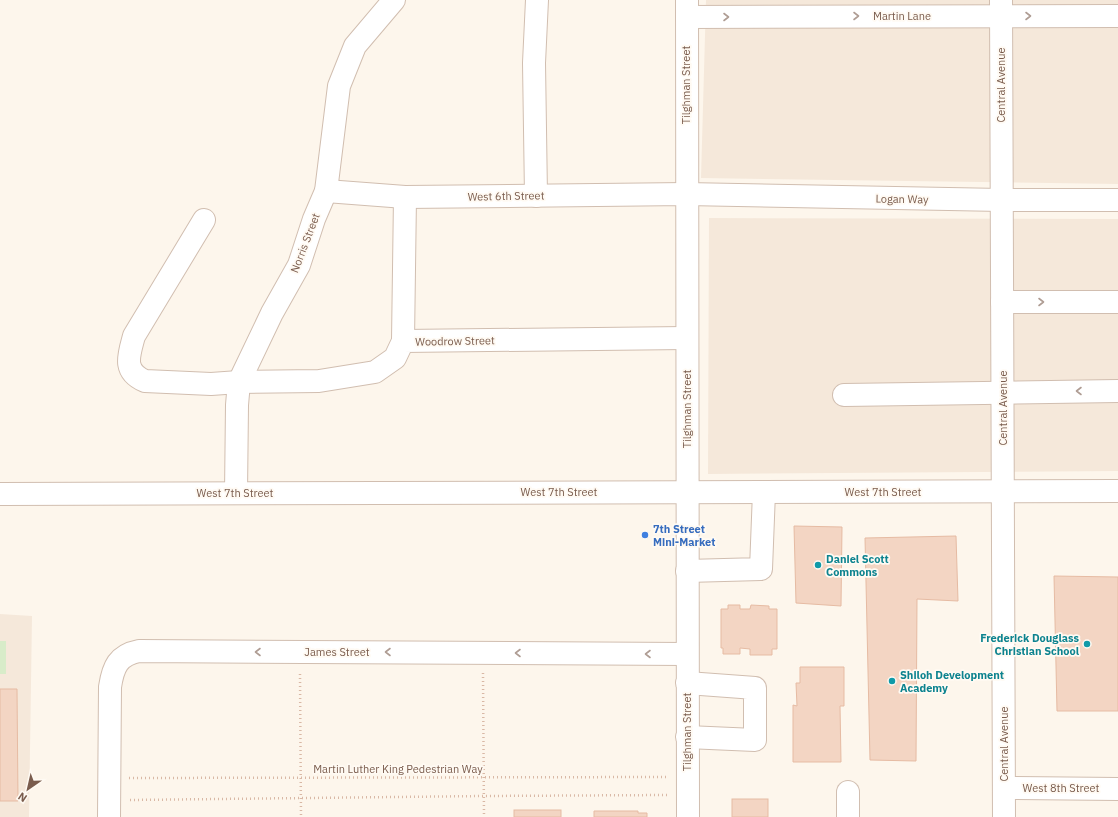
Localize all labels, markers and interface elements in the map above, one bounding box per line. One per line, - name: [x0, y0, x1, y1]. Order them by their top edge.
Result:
- street label: Martin Lane: [873, 9, 931, 23]
- one-way arrow: [853, 12, 859, 20]
- one-way arrow: [1025, 12, 1031, 20]
- one-way arrow: [723, 13, 729, 21]
- street label: Tilghman Street: [679, 46, 693, 124]
- street label: Central Avenue: [994, 47, 1008, 123]
- street label: West 6th Street: [467, 188, 545, 204]
- street label: Logan Way: [875, 192, 929, 206]
- street label: Norris Street: [287, 211, 323, 275]
- one-way arrow: [1038, 298, 1044, 306]
- street label: Woodrow Street: [415, 333, 495, 349]
- street label: Tilghman Street: [680, 370, 694, 448]
- street label: Central Avenue: [996, 370, 1010, 446]
- one-way arrow: [1076, 387, 1082, 395]
- street label: West 7th Street: [521, 485, 598, 499]
- street label: West 7th Street: [845, 485, 922, 499]
- street label: West 7th Street: [197, 486, 274, 500]
- place label: 7th Street Mini-Market: [653, 522, 715, 549]
- marker: 7th Street Mini-Market: [640, 530, 650, 540]
- place label: Daniel Scott Commons: [826, 552, 889, 579]
- marker: Daniel Scott Commons: [813, 560, 823, 570]
- place label: Frederick Douglass Christian School: [980, 631, 1080, 658]
- marker: Frederick Douglass Christian School: [1082, 639, 1092, 649]
- street label: James Street: [304, 645, 370, 659]
- one-way arrow: [255, 647, 261, 656]
- one-way arrow: [385, 648, 391, 656]
- one-way arrow: [515, 649, 521, 657]
- one-way arrow: [645, 650, 651, 658]
- place label: Shiloh Development Academy: [900, 668, 1004, 695]
- marker: Shiloh Development Academy: [887, 676, 897, 686]
- street label: Tilghman Street: [680, 693, 694, 771]
- street label: Central Avenue: [997, 706, 1011, 782]
- street label: Martin Luther King Pedestrian Way: [313, 762, 483, 776]
- north arrow: [8, 769, 48, 809]
- street label: West 8th Street: [1023, 781, 1100, 795]
- text: N: [15, 789, 30, 805]

